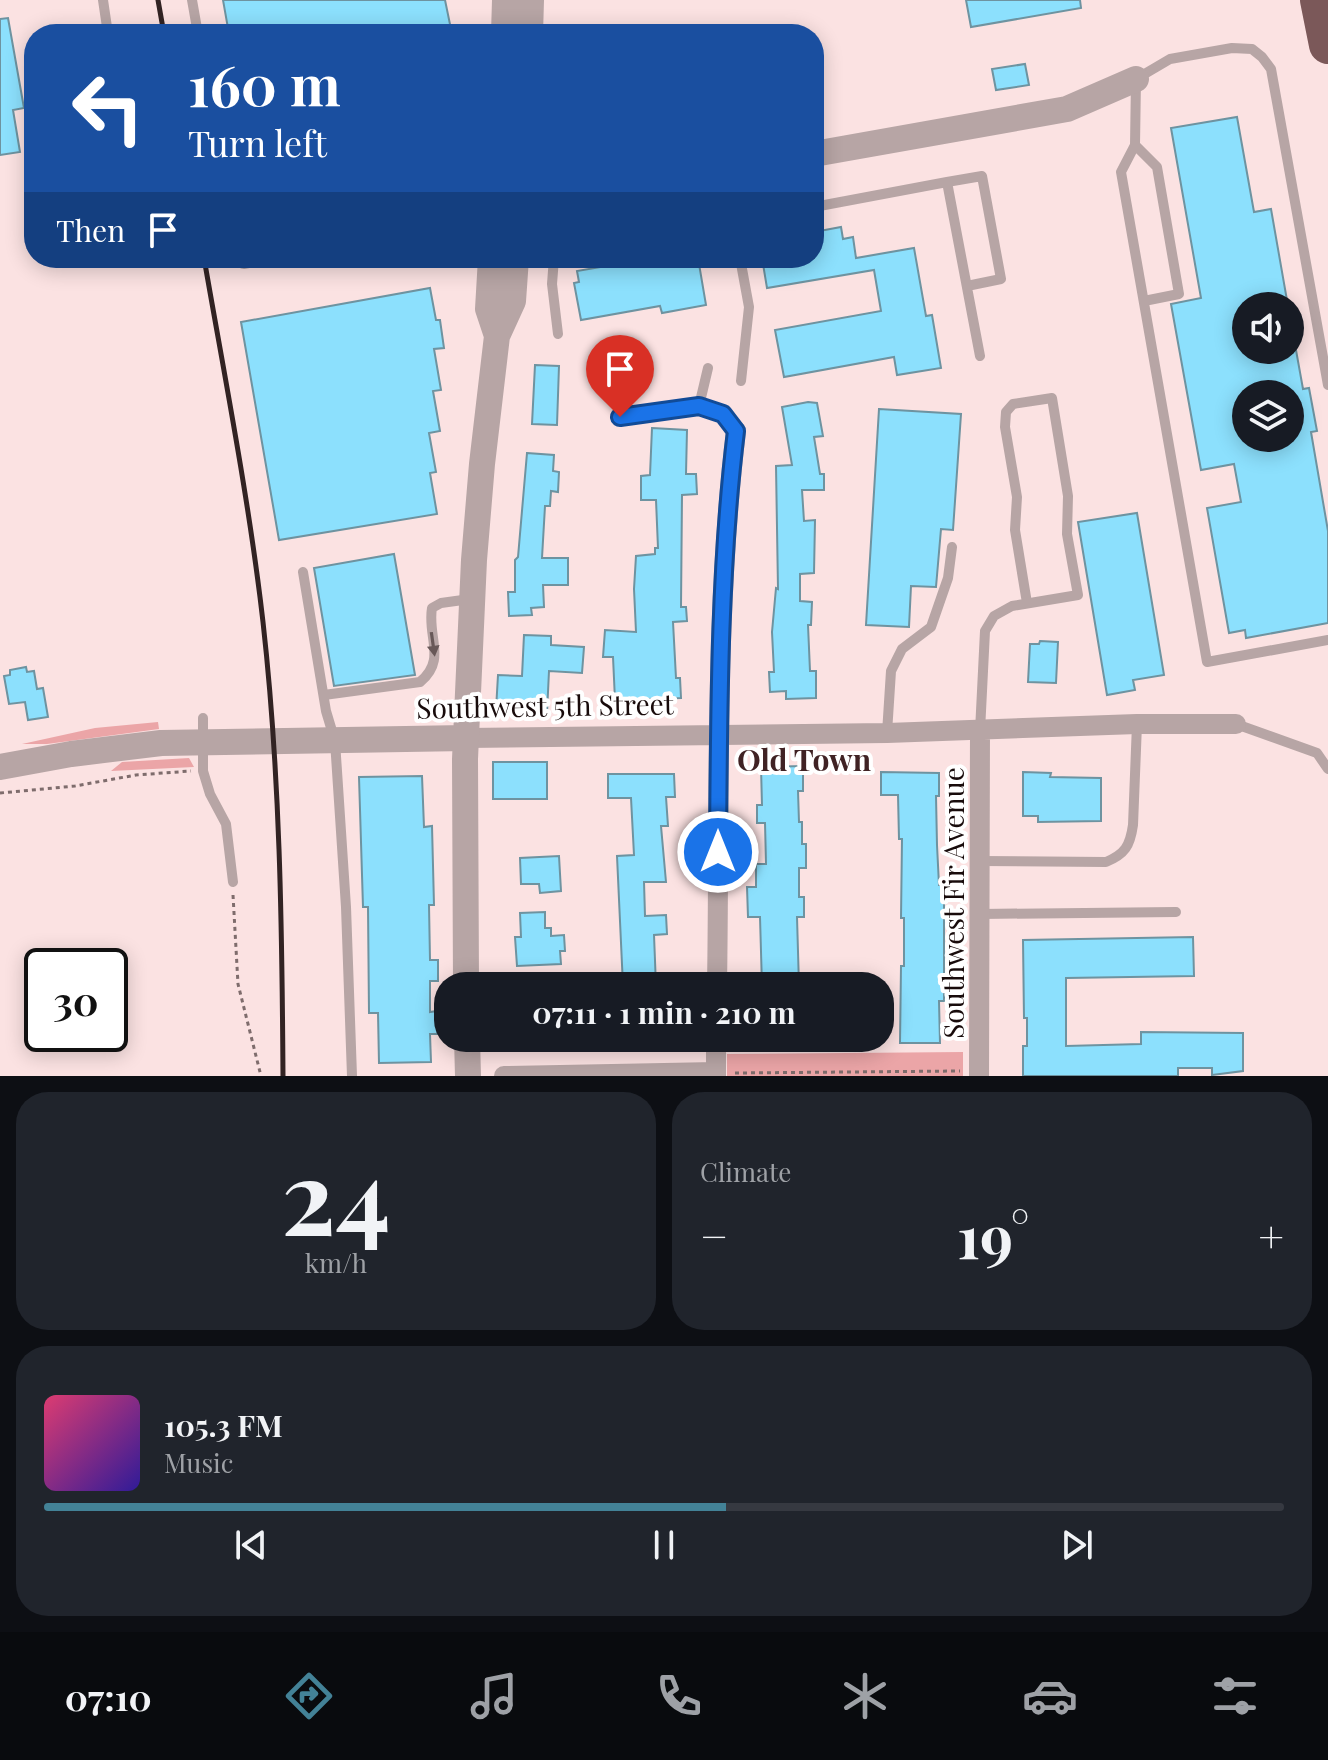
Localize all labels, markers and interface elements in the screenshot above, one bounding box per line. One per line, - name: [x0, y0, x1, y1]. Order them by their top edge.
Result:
- text: 160 m: [188, 46, 341, 121]
- icon: left: [56, 56, 160, 160]
- text: Turn left: [188, 118, 327, 166]
- icon: arrive: [141, 208, 185, 252]
- text: Then: [56, 210, 125, 250]
- map controls: [1232, 292, 1304, 452]
- button: sound: [1232, 292, 1304, 364]
- pin: [586, 335, 654, 417]
- icon: arrive: [598, 347, 642, 391]
- button: layers: [1232, 380, 1304, 452]
- one-way arrow: [427, 632, 440, 657]
- street label: Southwest 5th Street: [416, 684, 675, 726]
- district label: Old Town: [737, 739, 872, 779]
- street label: Southwest Fir Avenue: [934, 767, 971, 1039]
- position arrow: [676, 810, 760, 894]
- speed limit sign: 30: [24, 948, 128, 1052]
- text: 07:11 · 1 min · 210 m: [532, 992, 796, 1032]
- text: 24: [281, 1123, 391, 1262]
- text: Climate: [700, 1154, 791, 1189]
- text: 19°: [957, 1194, 1030, 1274]
- text: −: [700, 1205, 728, 1264]
- text: +: [1258, 1205, 1284, 1264]
- text: km/h: [305, 1245, 367, 1280]
- text: 105.3 FM: [164, 1405, 283, 1445]
- text: Music: [164, 1445, 233, 1480]
- icon: previous: [229, 1523, 273, 1567]
- icon: pause: [642, 1523, 686, 1567]
- icon: next: [1055, 1523, 1099, 1567]
- icon: directions: [281, 1668, 337, 1724]
- icon: music: [466, 1668, 522, 1724]
- icon: phone: [651, 1668, 707, 1724]
- icon: climate: [837, 1668, 893, 1724]
- icon: car: [1022, 1668, 1078, 1724]
- icon: filters: [1207, 1668, 1263, 1724]
- text: 07:10: [65, 1672, 152, 1720]

